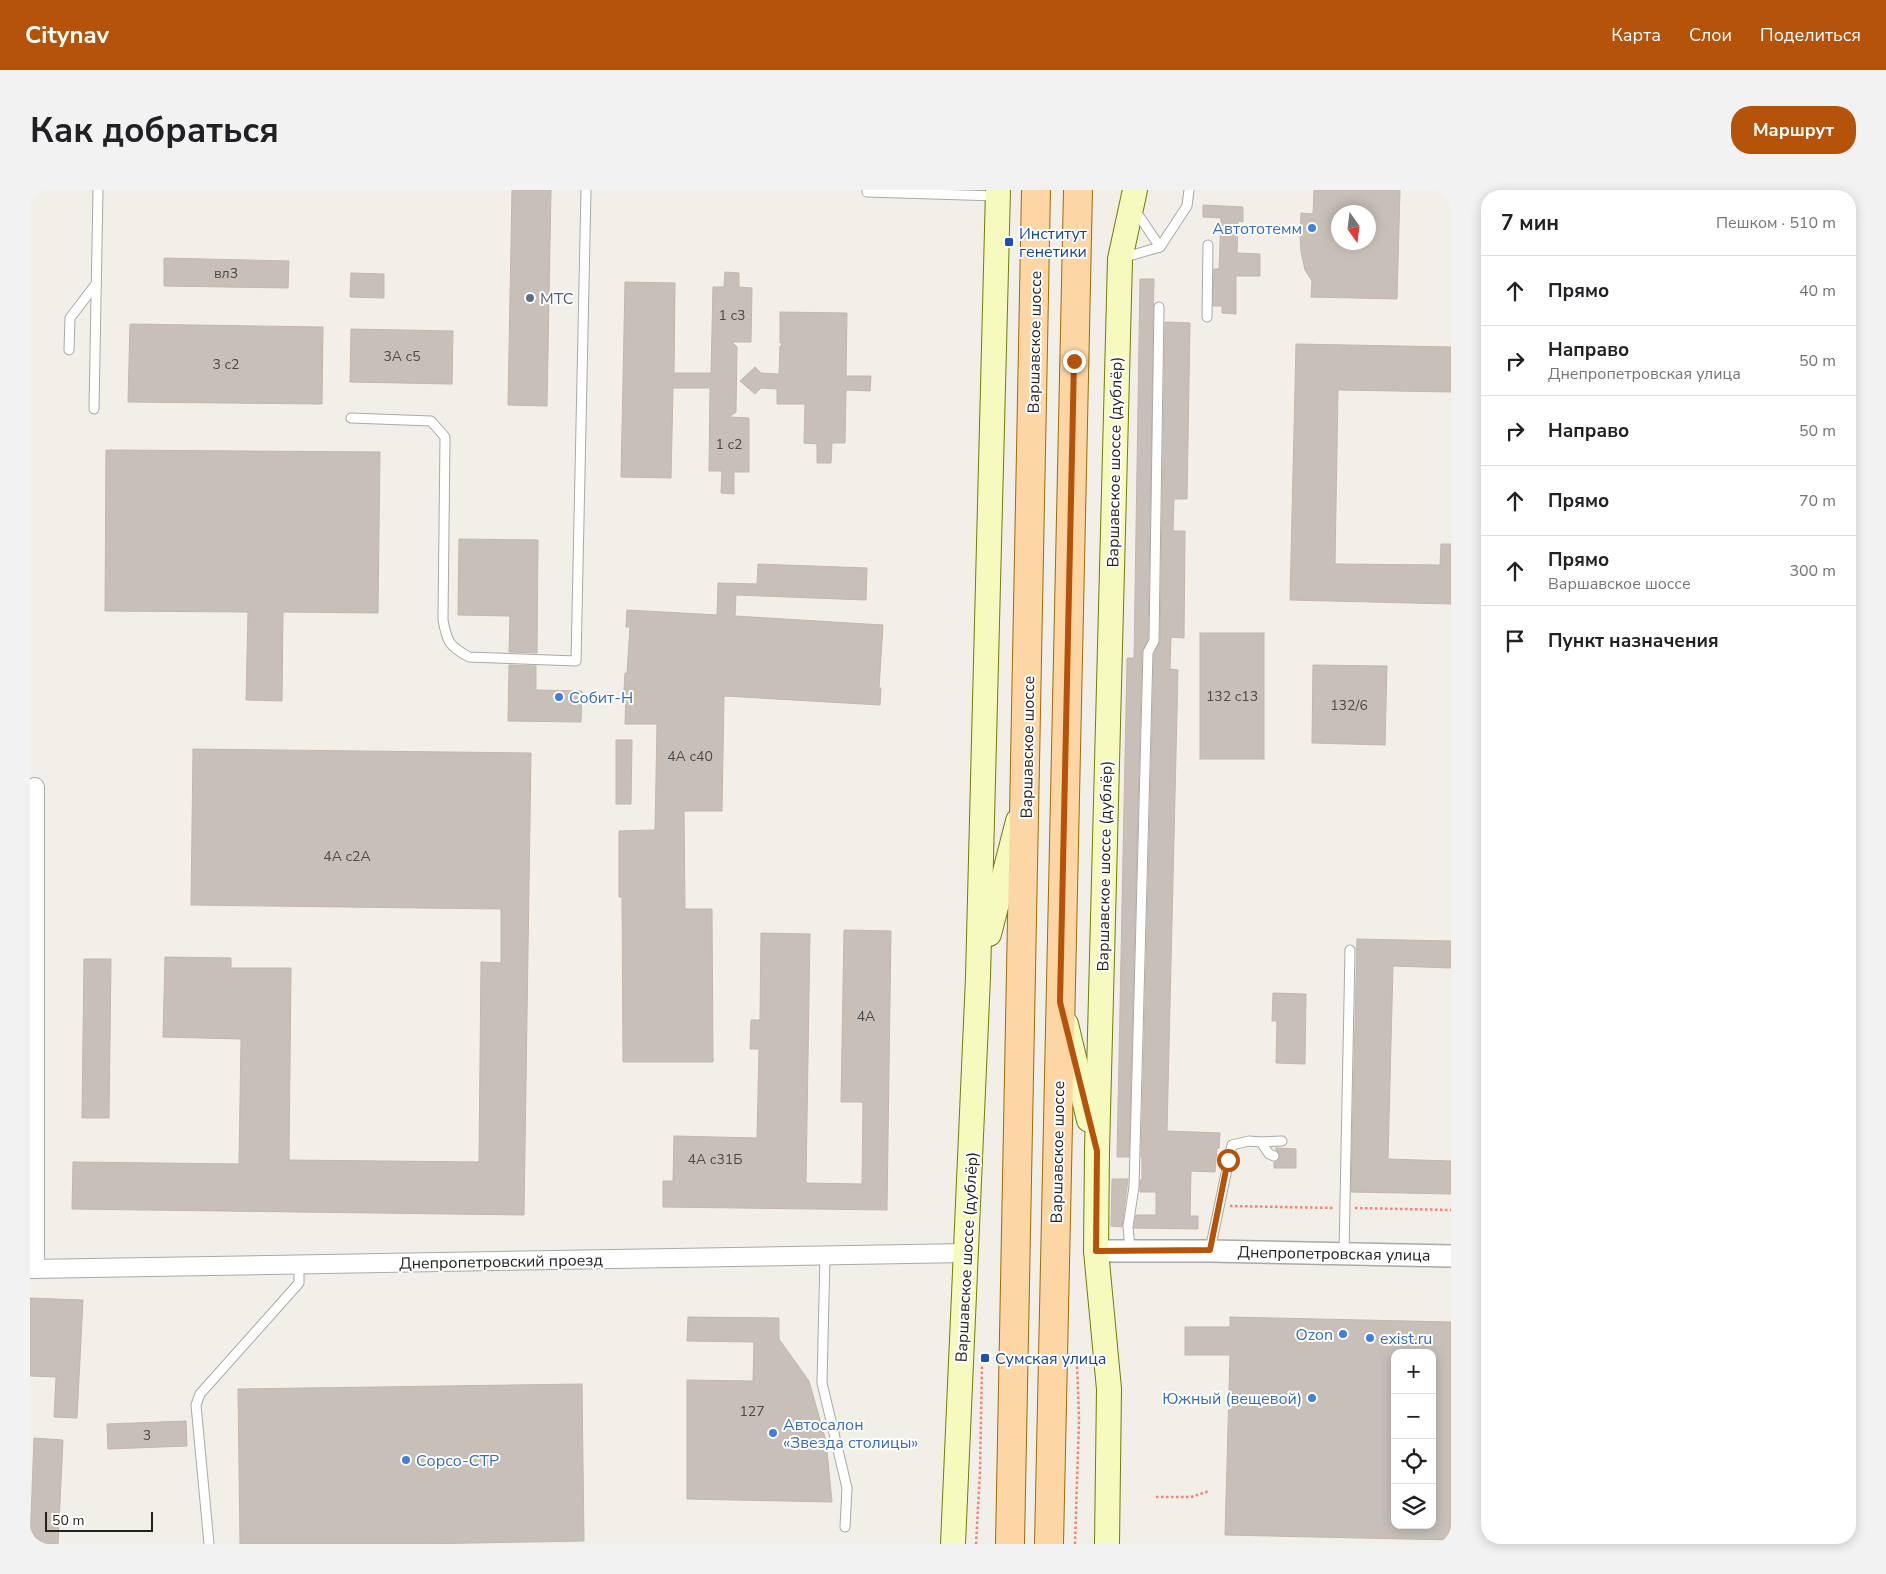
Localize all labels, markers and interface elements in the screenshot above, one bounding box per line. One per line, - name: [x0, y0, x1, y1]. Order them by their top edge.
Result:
- text: Citynav: [25, 19, 109, 51]
- text: Карта: [1611, 23, 1661, 47]
- text: Слои: [1689, 23, 1732, 47]
- text: Поделиться: [1760, 23, 1861, 47]
- button: Маршрут: [1731, 106, 1856, 154]
- text: Как добраться: [30, 107, 279, 154]
- north arrow: [1331, 205, 1376, 250]
- text: 7 мин: [1501, 209, 1559, 237]
- text: Пешком · 510 m: [1716, 212, 1836, 234]
- place label: Автототемм: [1212, 218, 1302, 240]
- marker: Автототемм: [1306, 222, 1318, 234]
- place label: Институт генетики: [1019, 223, 1088, 263]
- marker: Институт генетики: [1003, 236, 1015, 248]
- house number: вл3: [214, 264, 238, 283]
- street label: Варшавское шоссе: [1023, 271, 1047, 413]
- icon: ahead: [1501, 277, 1529, 305]
- text: Прямо: [1548, 278, 1609, 304]
- text: 40 m: [1799, 280, 1836, 302]
- place label: МТС: [540, 288, 574, 310]
- marker: МТС: [524, 292, 536, 304]
- house number: 1 с3: [718, 306, 746, 325]
- text: Направо: [1548, 337, 1629, 363]
- house number: 3А с5: [383, 347, 421, 366]
- icon: right: [1501, 347, 1529, 375]
- route end: [1063, 350, 1086, 373]
- text: 50 m: [1799, 350, 1836, 372]
- house number: 3 с2: [212, 355, 240, 374]
- street label: Варшавское шоссе (дублёр): [1102, 356, 1128, 568]
- text: Днепропетровская улица: [1548, 363, 1741, 385]
- icon: right: [1501, 417, 1529, 445]
- text: Направо: [1548, 418, 1629, 444]
- text: 50 m: [1799, 420, 1836, 442]
- house number: 1 с2: [715, 435, 743, 454]
- icon: ahead: [1501, 487, 1529, 515]
- text: Прямо: [1548, 488, 1609, 514]
- text: 70 m: [1799, 490, 1836, 512]
- text: Прямо: [1548, 547, 1609, 573]
- icon: ahead: [1501, 557, 1529, 585]
- text: 300 m: [1789, 560, 1836, 582]
- text: Варшавское шоссе: [1548, 573, 1691, 595]
- icon: arrive: [1501, 627, 1529, 655]
- text: Пункт назначения: [1548, 628, 1719, 654]
- street label: Варшавское шоссе: [1016, 676, 1040, 818]
- place label: Собит-Н: [569, 687, 633, 709]
- house number: 132 с13: [1206, 687, 1258, 706]
- marker: Собит-Н: [553, 691, 565, 703]
- house number: 132/6: [1330, 696, 1368, 715]
- house number: 4А с40: [667, 747, 713, 766]
- street label: Варшавское шоссе (дублёр): [1092, 760, 1118, 972]
- house number: 4А с2А: [323, 847, 371, 866]
- house number: 4А: [857, 1007, 875, 1026]
- street label: Варшавское шоссе: [1046, 1081, 1070, 1223]
- route start: [1217, 1149, 1240, 1172]
- house number: 4А с31Б: [688, 1150, 742, 1169]
- street label: Варшавское шоссе (дублёр): [950, 1151, 983, 1363]
- street label: Днепропетровская улица: [1237, 1241, 1431, 1267]
- street label: Днепропетровский проезд: [399, 1249, 604, 1275]
- place label: Ozon: [1295, 1324, 1333, 1346]
- marker: Ozon: [1337, 1328, 1349, 1340]
- place label: exist.ru: [1380, 1328, 1432, 1350]
- marker: exist.ru: [1364, 1332, 1376, 1344]
- place label: Сумская улица: [995, 1348, 1106, 1370]
- map controls: [1391, 1349, 1436, 1529]
- button: +: [1391, 1349, 1436, 1394]
- marker: Сумская улица: [979, 1352, 991, 1364]
- place label: Южный (вещевой): [1162, 1388, 1302, 1410]
- marker: Южный (вещевой): [1306, 1392, 1318, 1404]
- button: −: [1391, 1394, 1436, 1439]
- house number: 127: [739, 1402, 765, 1421]
- place label: Автосалон «Звезда столицы»: [783, 1414, 918, 1454]
- house number: 3: [143, 1426, 151, 1445]
- marker: Автосалон «Звезда столицы»: [767, 1427, 779, 1439]
- button: locate: [1391, 1439, 1436, 1484]
- place label: Сорсо-СТР: [416, 1450, 499, 1472]
- marker: Сорсо-СТР: [400, 1454, 412, 1466]
- button: layers: [1391, 1484, 1436, 1529]
- scale bar: [45, 1509, 152, 1532]
- text: 50 m: [52, 1511, 84, 1530]

